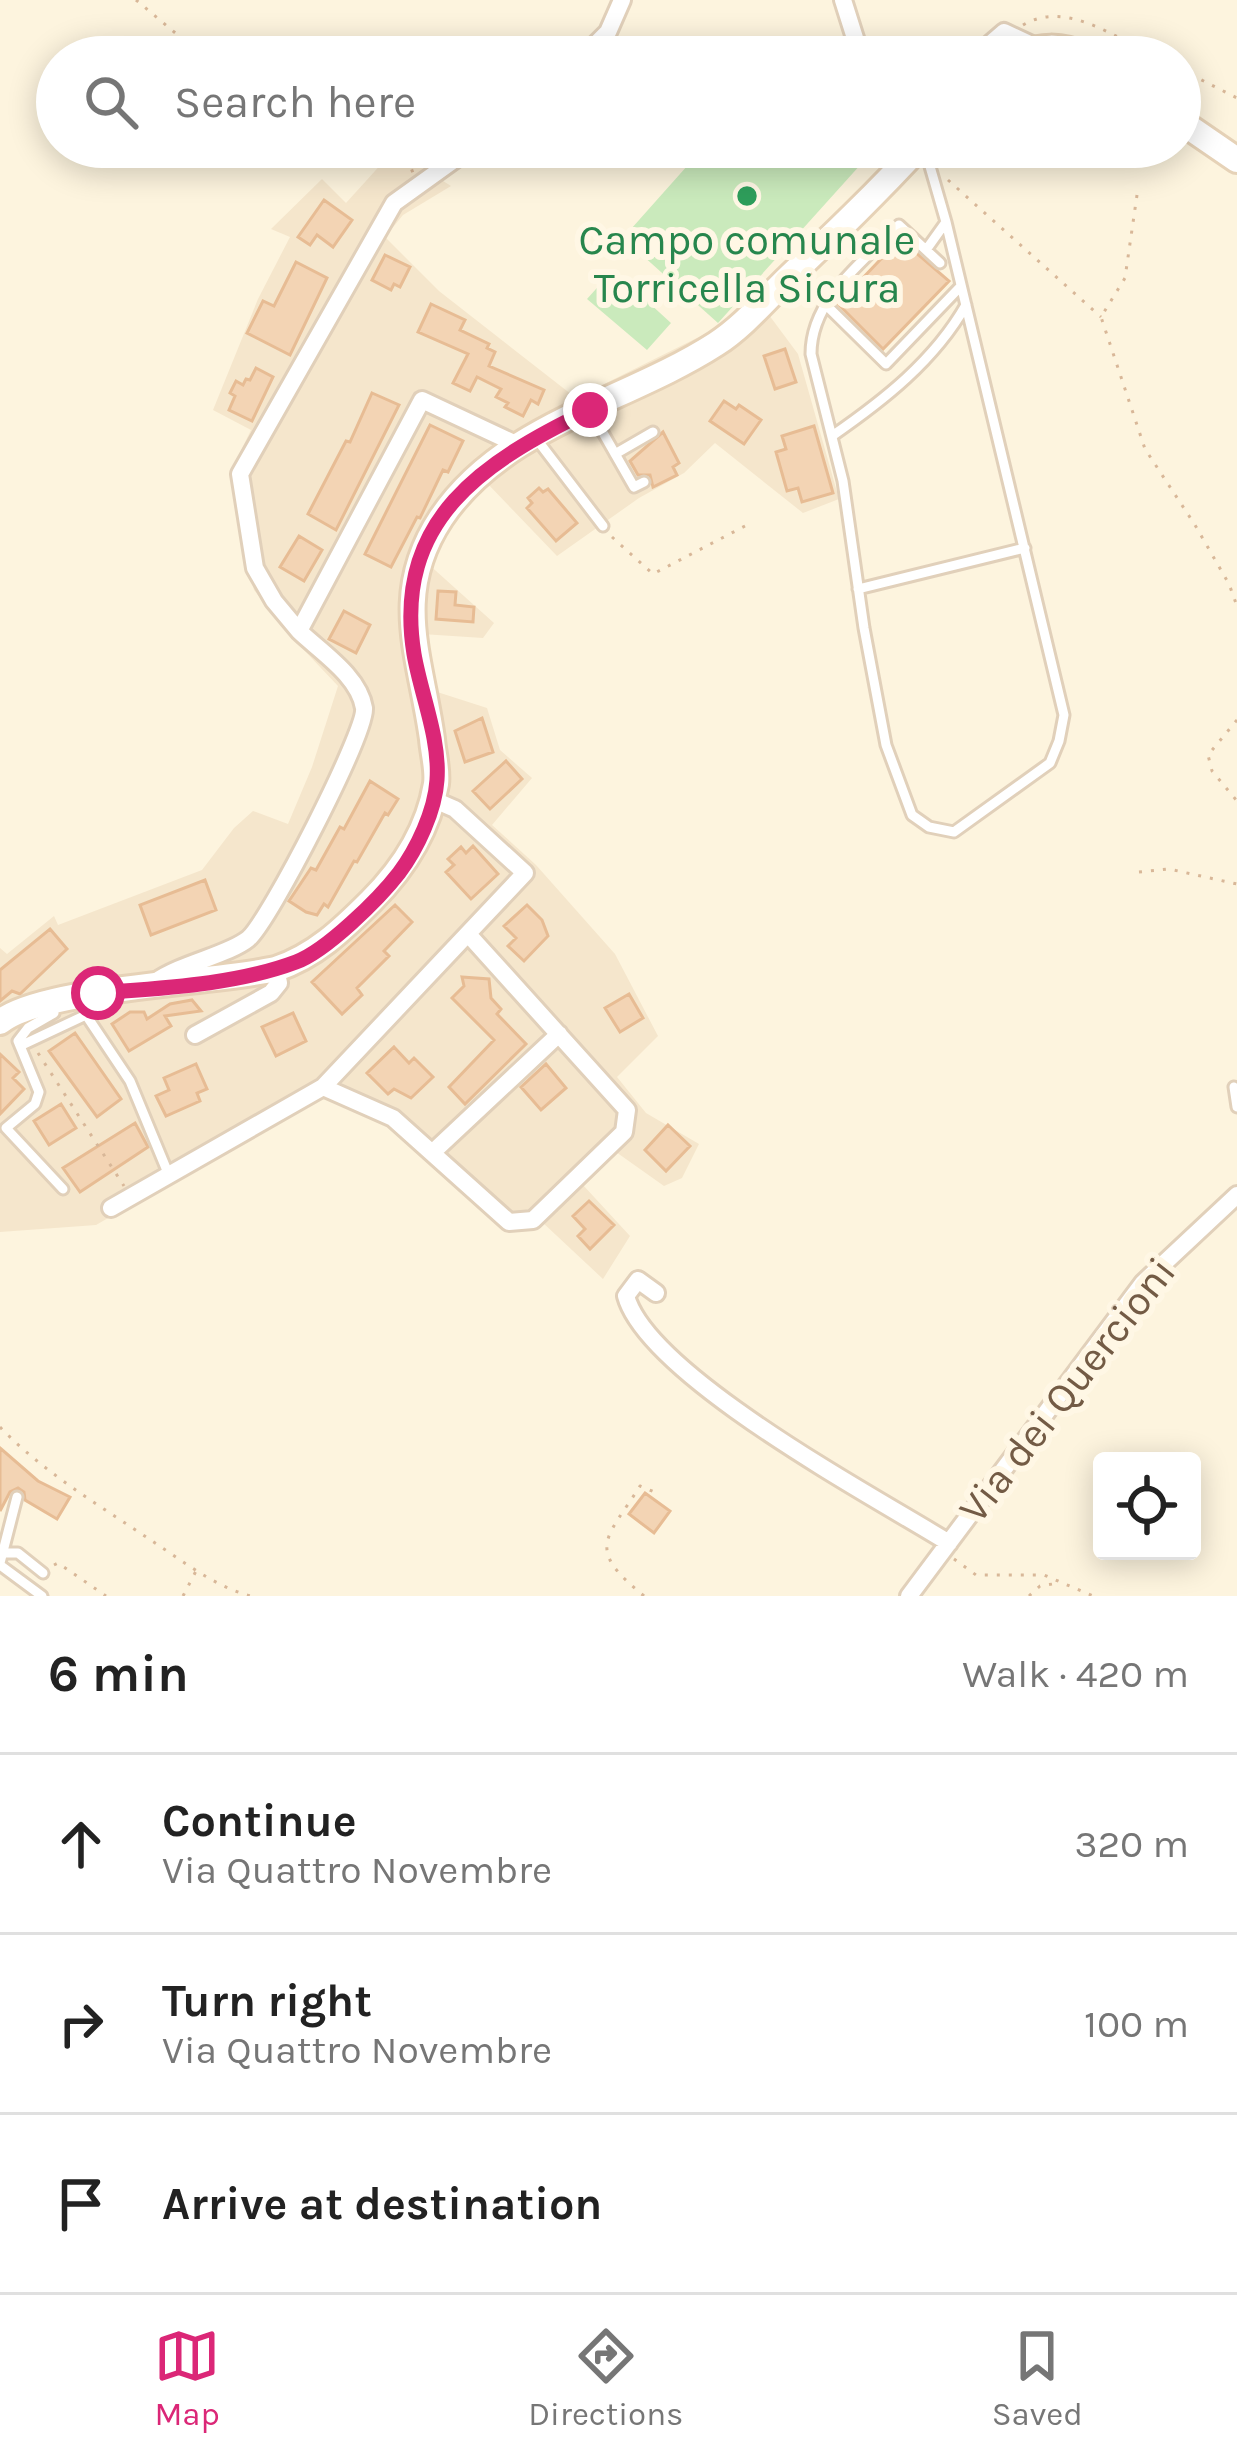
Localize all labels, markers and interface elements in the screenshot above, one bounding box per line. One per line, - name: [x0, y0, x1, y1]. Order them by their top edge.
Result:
- search box: [36, 36, 1201, 168]
- icon: search: [78, 69, 144, 135]
- text: Search here: [174, 76, 416, 128]
- marker: Campo comunale Torricella Sicura: [734, 183, 760, 209]
- place label: Campo comunale Torricella Sicura: [579, 215, 915, 313]
- route end: [563, 383, 617, 437]
- route start: [71, 966, 125, 1020]
- street label: Via dei Quercioni: [948, 1247, 1186, 1533]
- map controls: [1093, 1452, 1201, 1560]
- button: locate: [1093, 1452, 1201, 1560]
- text: 6 min: [48, 1644, 189, 1704]
- text: Walk · 420 m: [962, 1651, 1189, 1697]
- text: Continue: [162, 1795, 357, 1847]
- icon: ahead: [48, 1811, 114, 1877]
- text: 320 m: [1074, 1821, 1189, 1867]
- text: Via Quattro Novembre: [162, 1847, 552, 1893]
- text: Turn right: [162, 1975, 372, 2027]
- icon: right: [48, 1991, 114, 2057]
- text: 100 m: [1084, 2001, 1189, 2047]
- text: Via Quattro Novembre: [162, 2027, 552, 2073]
- icon: arrive: [48, 2171, 114, 2237]
- text: Arrive at destination: [162, 2178, 602, 2230]
- tab: Map: [154, 2323, 220, 2433]
- tab: Directions: [528, 2323, 683, 2433]
- tab: Saved: [992, 2323, 1083, 2433]

